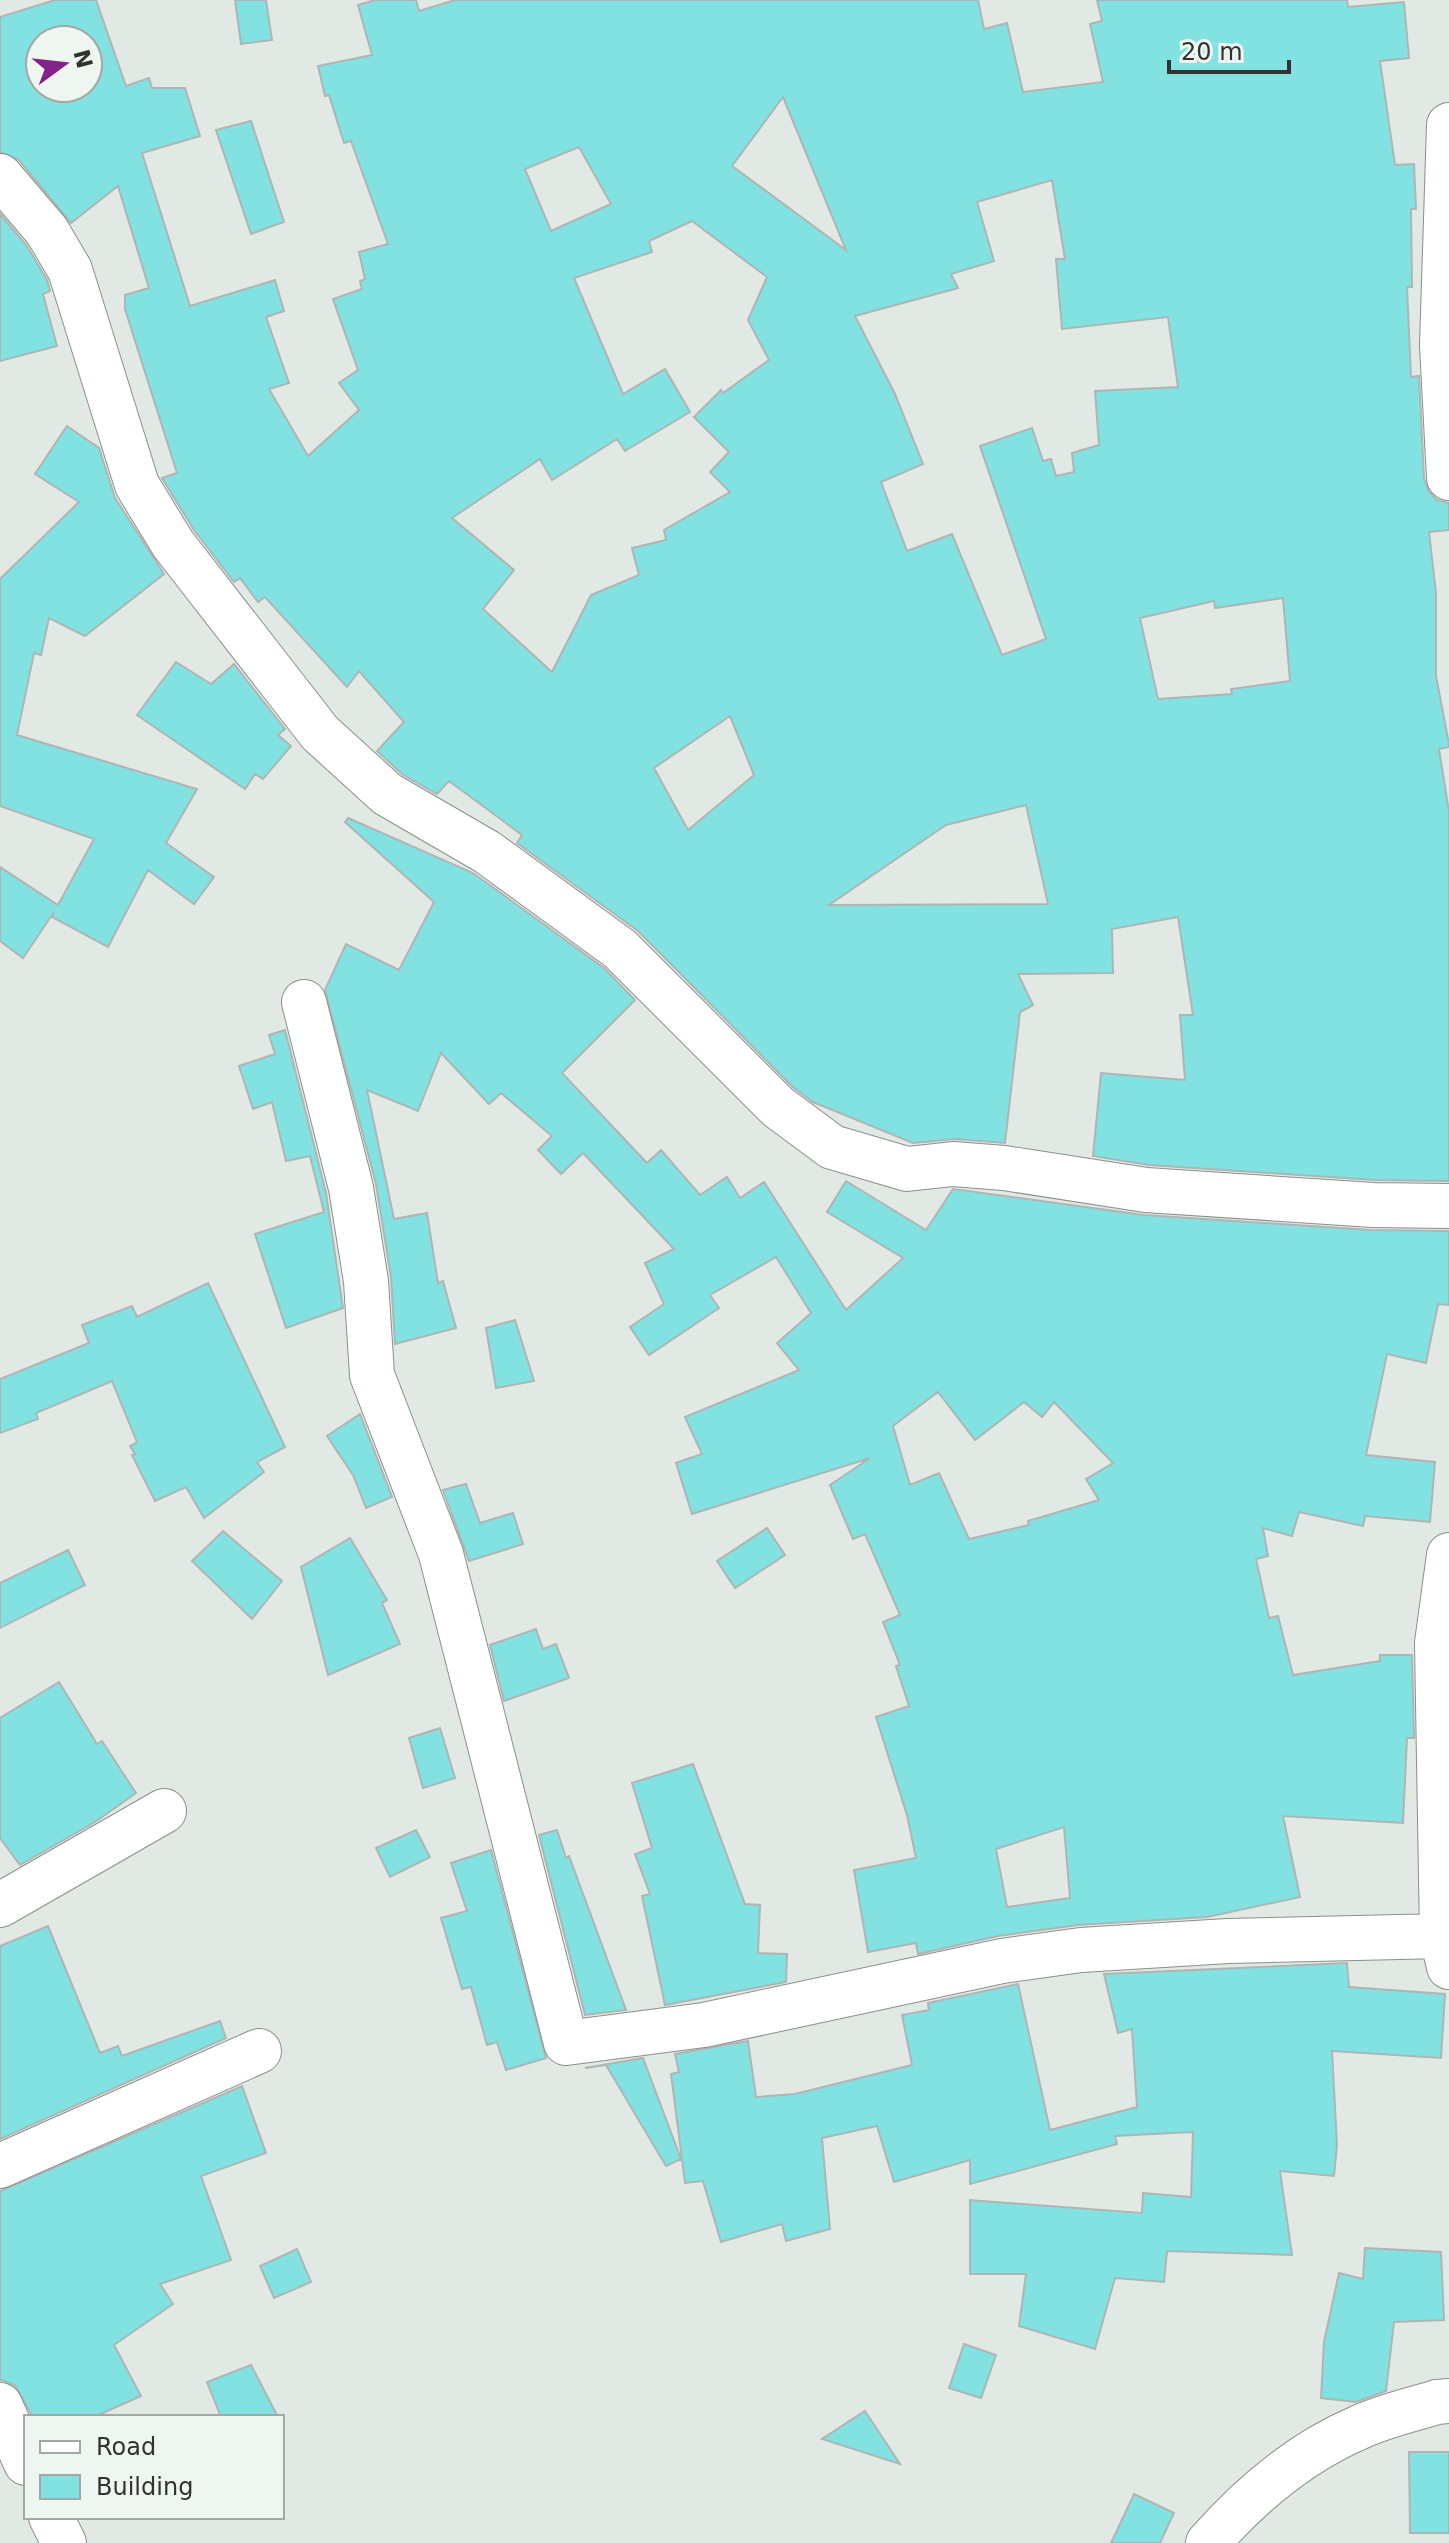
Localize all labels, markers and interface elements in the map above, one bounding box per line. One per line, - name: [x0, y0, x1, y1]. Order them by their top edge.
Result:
- north arrow: [24, 24, 104, 104]
- scale bar: [1169, 24, 1289, 74]
- text: 20 m: [1181, 38, 1243, 66]
- text: N: [68, 47, 97, 71]
- legend: [24, 2415, 284, 2519]
- text: Road: [96, 2433, 156, 2461]
- text: Building: [96, 2473, 193, 2501]

